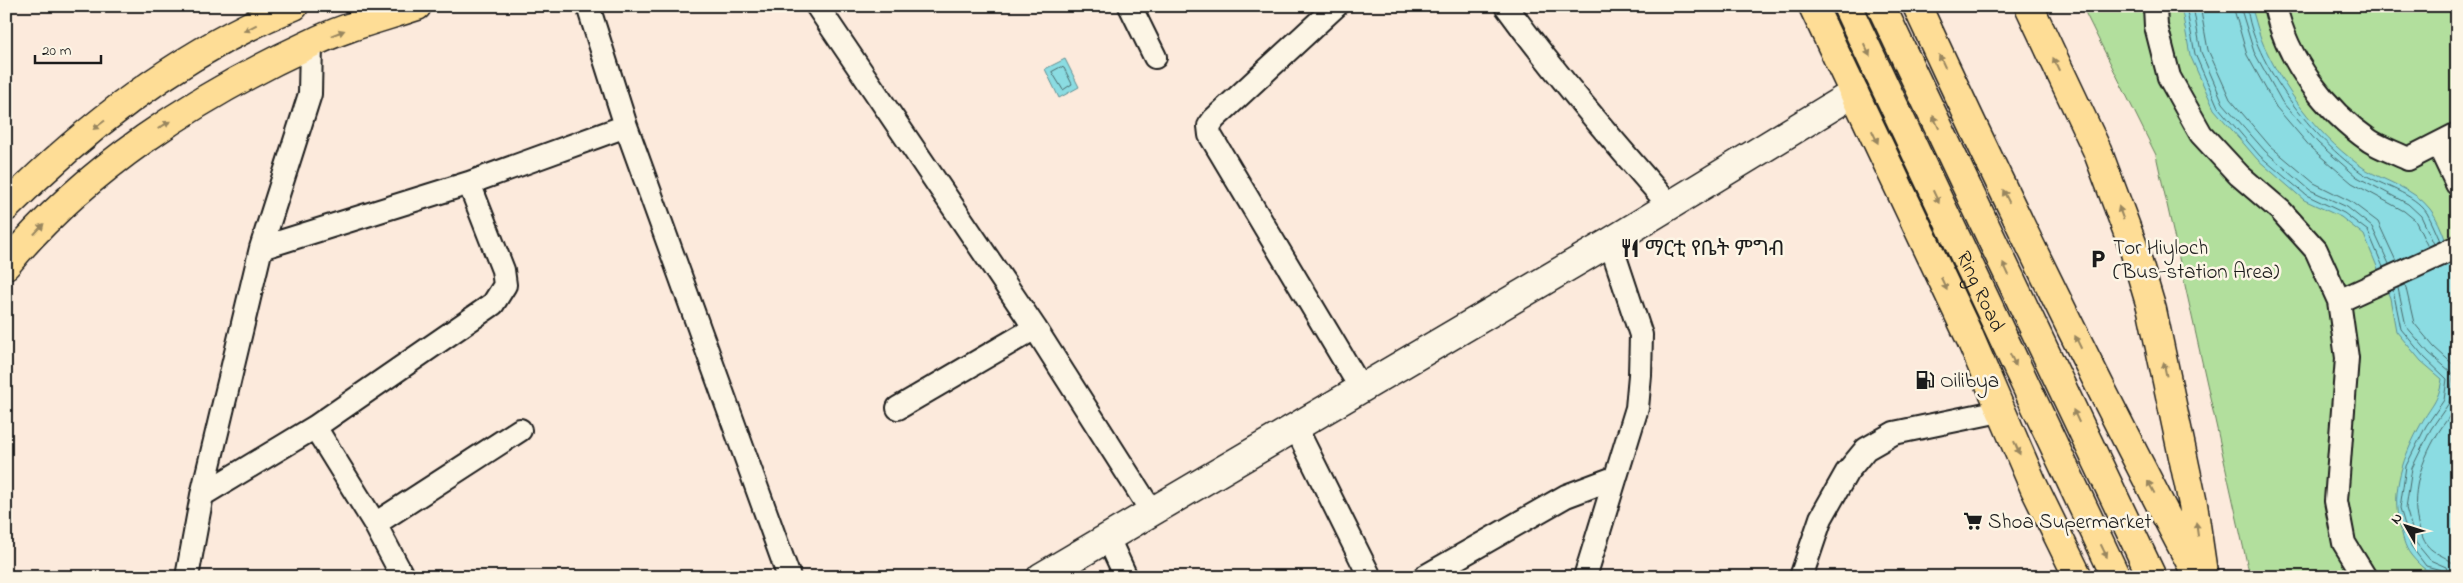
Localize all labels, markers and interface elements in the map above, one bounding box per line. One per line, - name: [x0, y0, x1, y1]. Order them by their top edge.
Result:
- one-way arrow: [243, 24, 257, 32]
- one-way arrow: [331, 29, 346, 37]
- scale bar: [35, 32, 101, 64]
- text: 20 m: [42, 40, 72, 62]
- one-way arrow: [1864, 43, 1872, 57]
- one-way arrow: [1938, 54, 1946, 68]
- one-way arrow: [2052, 57, 2060, 71]
- one-way arrow: [1932, 115, 1940, 129]
- one-way arrow: [93, 119, 106, 130]
- one-way arrow: [157, 120, 170, 130]
- one-way arrow: [1871, 130, 1879, 144]
- one-way arrow: [2002, 189, 2010, 203]
- one-way arrow: [1932, 190, 1941, 205]
- one-way arrow: [2117, 205, 2125, 220]
- one-way arrow: [33, 223, 45, 235]
- place label: Tor Hiyloch (Bus-station Area): [2113, 234, 2279, 288]
- place label: ማርቲ የቤት ምግብ: [1645, 235, 1784, 265]
- restaurant icon: ማርቲ የቤት ምግብ: [1619, 237, 1641, 259]
- street label: Ring Road: [1948, 246, 2011, 337]
- parking icon: Tor Hiyloch (Bus-station Area): [2087, 248, 2109, 270]
- one-way arrow: [2002, 262, 2010, 276]
- one-way arrow: [1940, 277, 1948, 291]
- one-way arrow: [2074, 335, 2082, 349]
- one-way arrow: [2009, 353, 2017, 367]
- one-way arrow: [2161, 362, 2169, 377]
- place label: Oilibya: [1940, 367, 1999, 399]
- fuel station icon: Oilibya: [1914, 369, 1936, 391]
- one-way arrow: [2071, 409, 2079, 423]
- one-way arrow: [2012, 441, 2021, 456]
- one-way arrow: [2147, 480, 2155, 494]
- north arrow: [2380, 500, 2430, 550]
- place label: Shoa Supermarket: [1988, 508, 2152, 538]
- text: N: [2386, 508, 2408, 529]
- supermarket icon: Shoa Supermarket: [1962, 510, 1984, 532]
- one-way arrow: [2193, 520, 2201, 536]
- one-way arrow: [2100, 544, 2108, 558]

